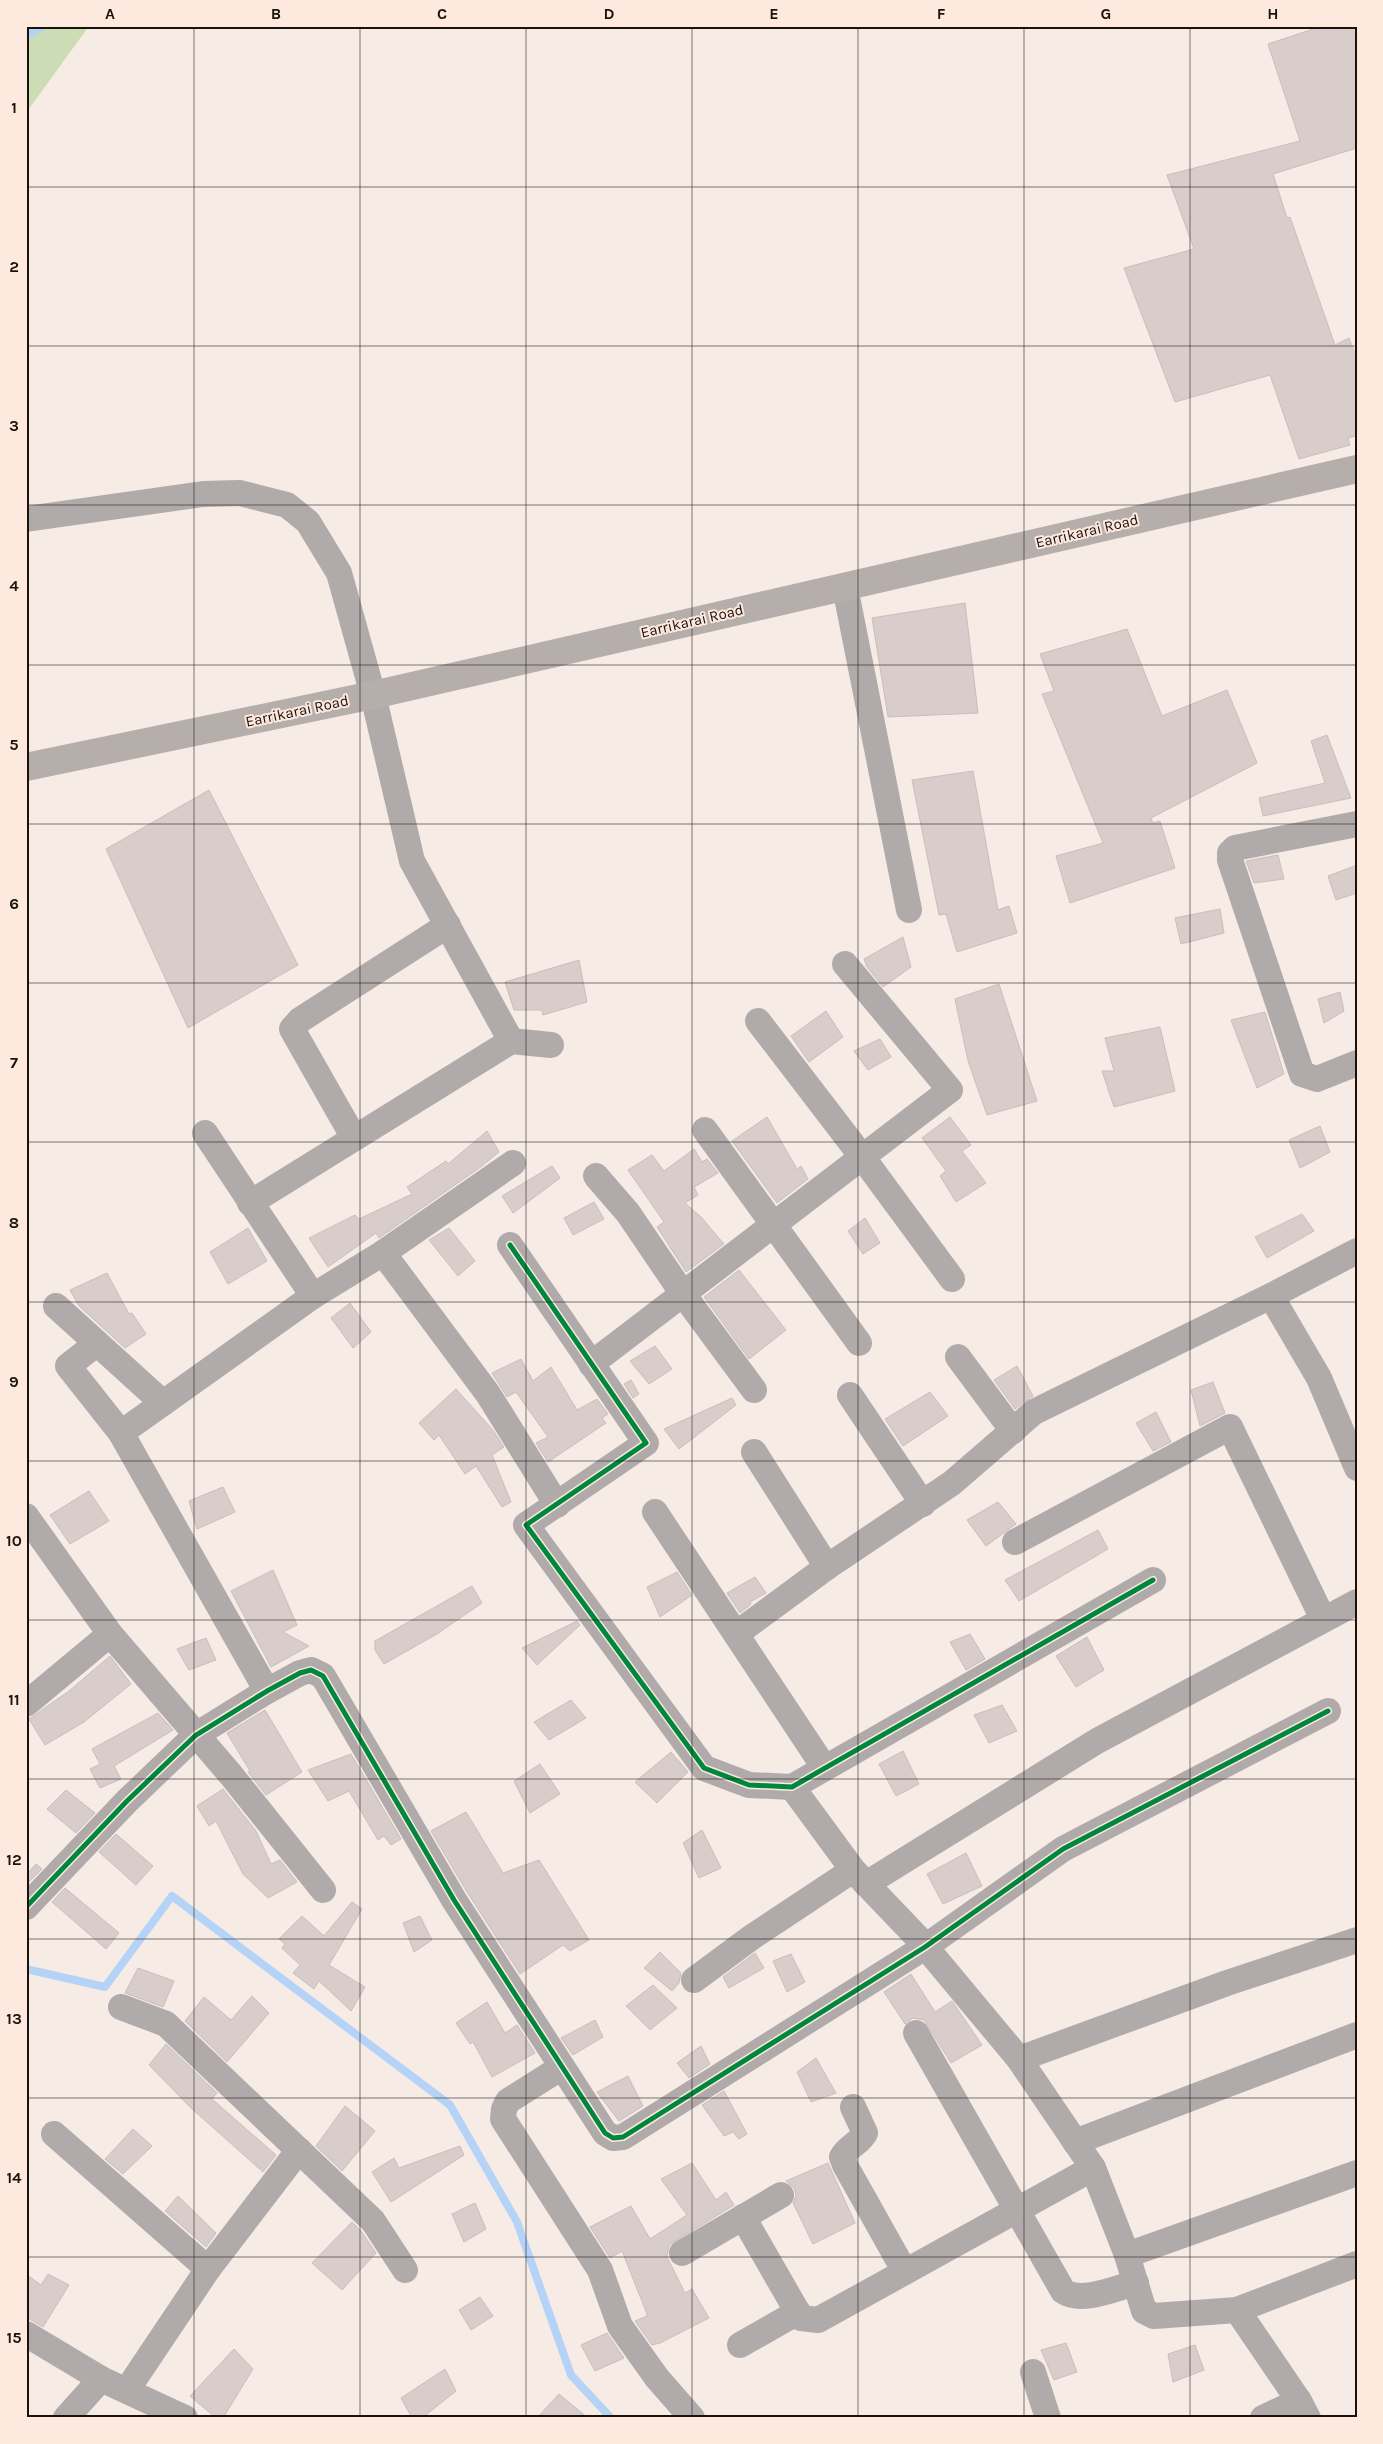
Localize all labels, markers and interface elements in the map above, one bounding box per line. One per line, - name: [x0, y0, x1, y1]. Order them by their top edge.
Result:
- text: A: [105, 4, 115, 23]
- text: B: [271, 4, 281, 23]
- text: C: [437, 4, 447, 23]
- text: D: [604, 4, 615, 23]
- text: E: [769, 4, 779, 23]
- text: F: [937, 4, 946, 23]
- text: G: [1101, 4, 1111, 23]
- text: H: [1267, 4, 1279, 23]
- text: 1: [11, 98, 17, 117]
- text: 2: [9, 257, 19, 276]
- text: 3: [9, 416, 19, 435]
- street label: Earrikarai Road: [1034, 510, 1140, 552]
- text: 4: [9, 576, 19, 595]
- street label: Earrikarai Road: [639, 600, 745, 642]
- street label: Earrikarai Road: [244, 691, 350, 731]
- text: 5: [9, 735, 19, 754]
- text: 6: [9, 894, 19, 913]
- text: 7: [10, 1053, 18, 1072]
- text: 8: [9, 1213, 19, 1232]
- text: 9: [9, 1372, 19, 1391]
- text: 10: [6, 1531, 22, 1550]
- text: 11: [8, 1690, 20, 1709]
- text: 12: [6, 1850, 22, 1869]
- text: 13: [6, 2009, 22, 2028]
- text: 14: [6, 2168, 22, 2187]
- text: 15: [6, 2328, 22, 2347]

